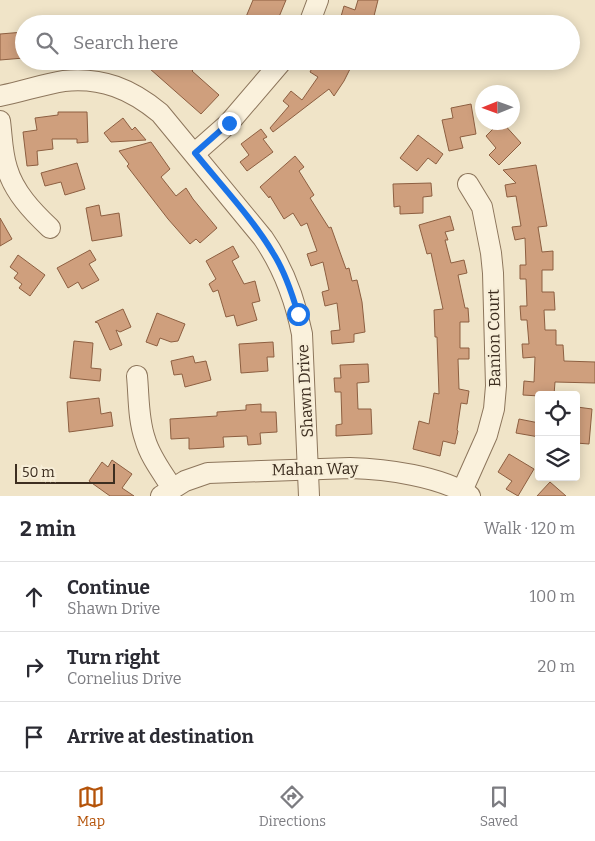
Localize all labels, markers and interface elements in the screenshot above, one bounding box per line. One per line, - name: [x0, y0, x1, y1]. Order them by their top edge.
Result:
- search box: [15, 15, 580, 70]
- icon: search: [33, 29, 61, 57]
- text: Search here: [73, 31, 178, 54]
- north arrow: [475, 85, 520, 130]
- route end: [218, 112, 241, 135]
- street label: Banion Court: [484, 289, 504, 387]
- route start: [287, 303, 310, 326]
- street label: Shawn Drive: [293, 344, 317, 438]
- map controls: [535, 391, 580, 481]
- button: locate: [535, 391, 580, 436]
- button: layers: [535, 436, 580, 481]
- street label: Mahan Way: [272, 459, 359, 479]
- scale bar: [15, 461, 115, 484]
- text: 50 m: [22, 464, 55, 481]
- text: 2 min: [20, 516, 76, 542]
- text: Walk · 120 m: [484, 519, 575, 538]
- text: Continue: [67, 576, 150, 599]
- icon: ahead: [20, 583, 48, 611]
- text: 100 m: [530, 587, 575, 606]
- text: Shawn Drive: [67, 599, 160, 618]
- text: Turn right: [67, 646, 160, 669]
- icon: right: [20, 653, 48, 681]
- text: 20 m: [538, 657, 575, 676]
- text: Cornelius Drive: [67, 669, 181, 688]
- icon: arrive: [20, 723, 48, 751]
- text: Arrive at destination: [67, 725, 254, 748]
- tab: Map: [77, 783, 105, 830]
- tab: Directions: [259, 783, 326, 830]
- tab: Saved: [480, 783, 518, 830]

